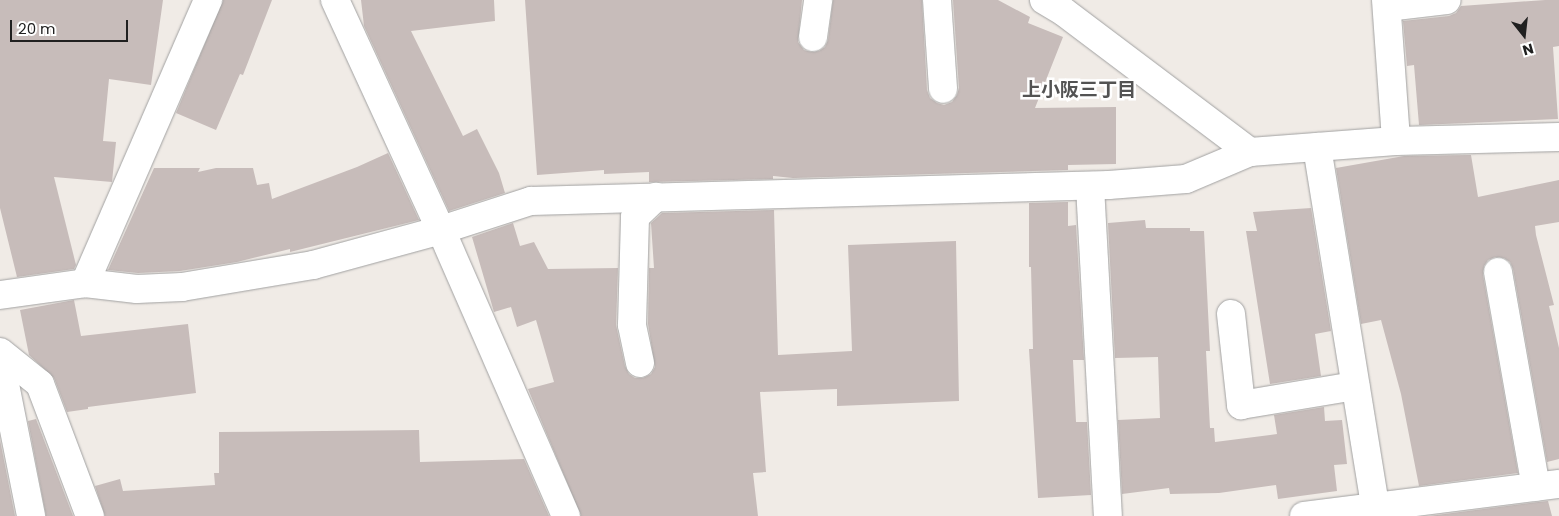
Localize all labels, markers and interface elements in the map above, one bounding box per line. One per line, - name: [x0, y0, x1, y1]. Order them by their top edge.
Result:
- scale bar: [12, 10, 130, 42]
- north arrow: [1499, 10, 1549, 60]
- text: 20 m: [18, 18, 56, 39]
- text: N: [1520, 38, 1536, 60]
- district label: 上小阪三丁目: [1022, 79, 1136, 101]

